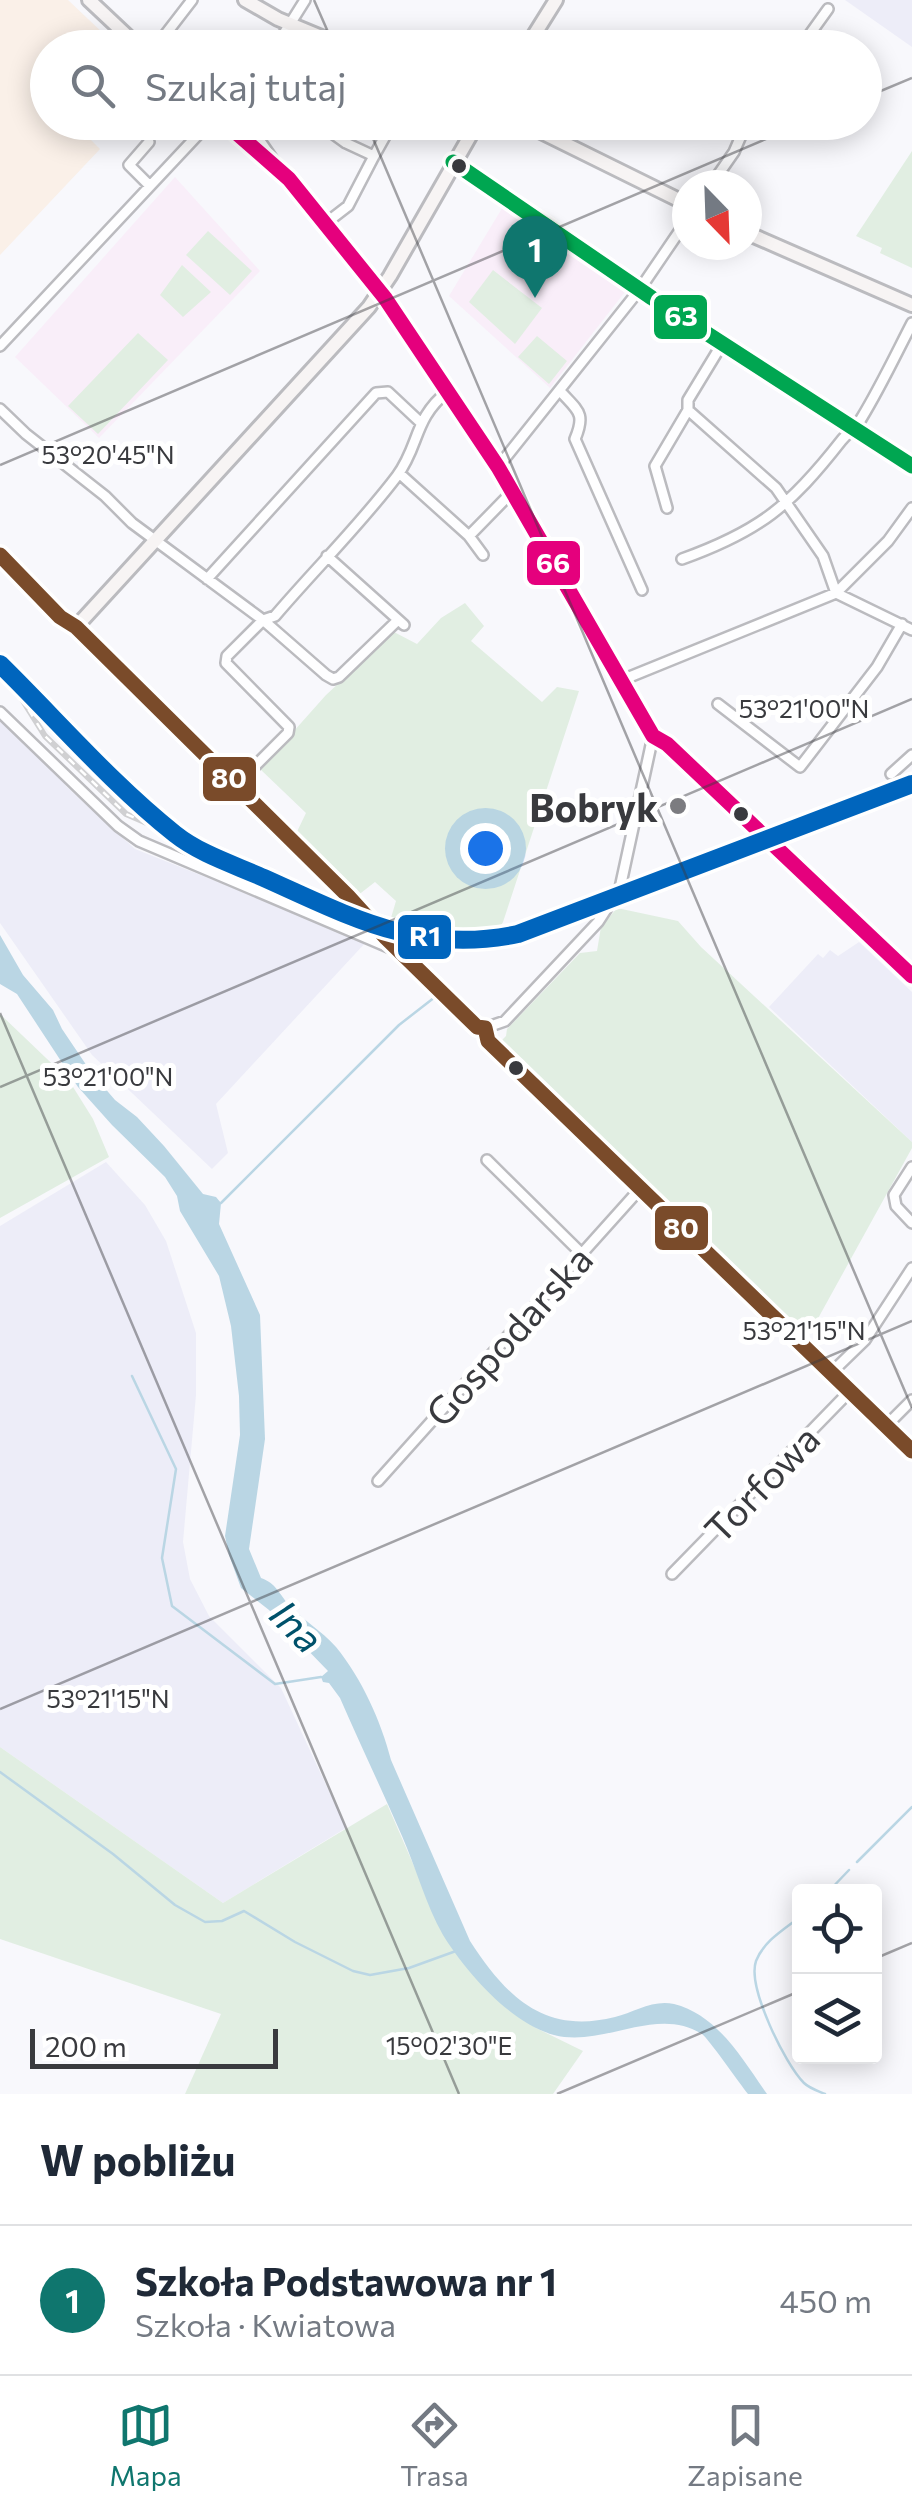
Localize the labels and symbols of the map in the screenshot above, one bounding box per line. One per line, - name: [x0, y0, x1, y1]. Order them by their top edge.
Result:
- unlabelled marker: [449, 156, 469, 176]
- north arrow: [672, 170, 762, 260]
- pin: 1: [502, 216, 568, 298]
- line badge: 63: [652, 293, 709, 341]
- text: 63: [664, 298, 698, 332]
- text: 53°20'45"N: [42, 439, 175, 469]
- line badge: 66: [525, 539, 582, 587]
- text: 66: [536, 545, 570, 579]
- text: 53°21'00"N: [739, 693, 869, 723]
- line badge: 80: [201, 755, 258, 803]
- text: 80: [211, 760, 247, 794]
- place label: Bobryk: [529, 783, 658, 830]
- marker: Bobryk: [667, 795, 689, 817]
- unlabelled marker: [731, 804, 751, 824]
- your location: [460, 823, 511, 874]
- line badge: R1: [396, 913, 453, 961]
- text: R1: [409, 918, 441, 952]
- unlabelled marker: [506, 1058, 526, 1078]
- text: 53°21'00"N: [43, 1061, 173, 1091]
- line badge: 80: [653, 1204, 710, 1252]
- text: 80: [663, 1210, 699, 1244]
- street label: Gospodarska: [415, 1235, 601, 1435]
- text: 53°21'15"N: [742, 1315, 866, 1345]
- street label: Torfowa: [694, 1414, 828, 1552]
- water label: Ina: [261, 1588, 335, 1662]
- text: 53°21'15"N: [46, 1683, 170, 1713]
- scale bar: [30, 2024, 278, 2068]
- text: 15°02'30"E: [386, 2030, 512, 2060]

